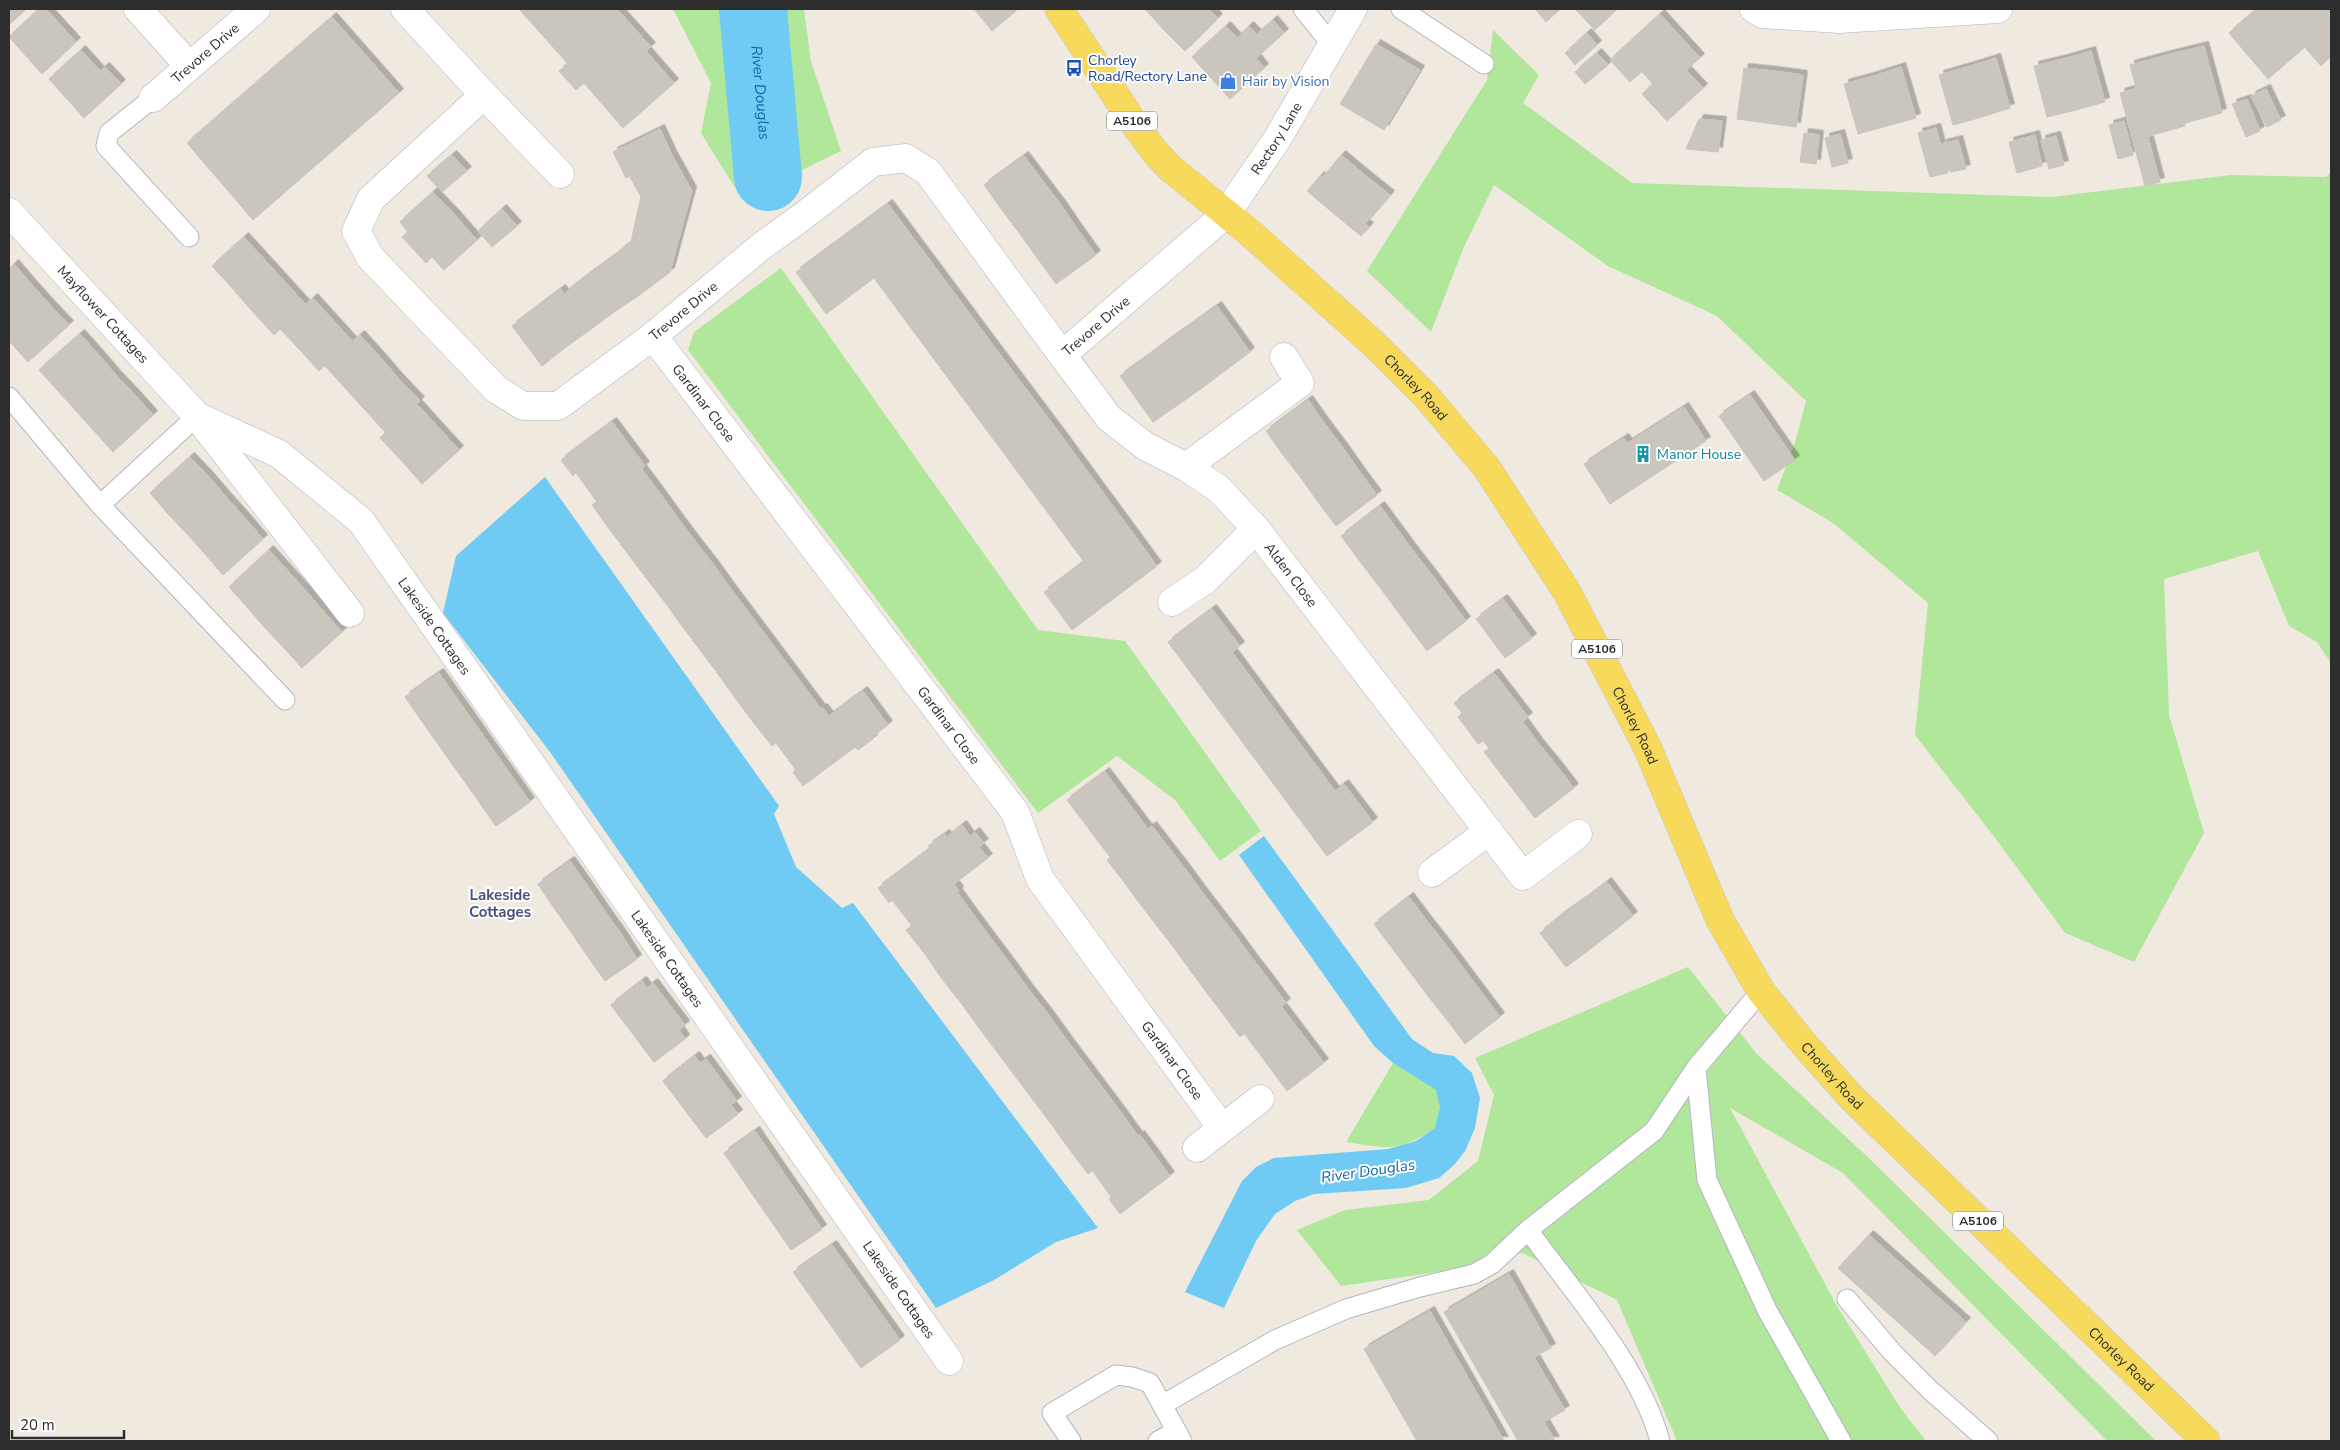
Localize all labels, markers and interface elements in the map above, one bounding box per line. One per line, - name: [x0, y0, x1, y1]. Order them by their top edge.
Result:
- street label: Trevore Drive: [168, 19, 243, 88]
- water label: River Douglas: [746, 45, 775, 141]
- place label: Chorley Road/Rectory Lane: [1088, 51, 1207, 86]
- bus stop icon: Chorley Road/Rectory Lane: [1064, 58, 1084, 78]
- shop icon: Hair by Vision: [1218, 71, 1238, 91]
- place label: Hair by Vision: [1242, 72, 1329, 91]
- street label: Rectory Lane: [1247, 99, 1307, 179]
- road number: A5106: [1107, 112, 1157, 130]
- street label: Mayflower Cottages: [53, 261, 153, 368]
- street label: Trevore Drive: [645, 277, 722, 345]
- street label: Trevore Drive: [1058, 292, 1134, 361]
- street label: Chorley Road: [1379, 350, 1452, 425]
- street label: Gardinar Close: [668, 360, 739, 446]
- building icon: Manor House: [1633, 444, 1653, 464]
- place label: Manor House: [1657, 445, 1741, 464]
- street label: Alden Close: [1260, 539, 1322, 611]
- street label: Lakeside Cottages: [394, 574, 475, 679]
- road number: A5106: [1572, 640, 1622, 659]
- street label: Gardinar Close: [913, 683, 984, 768]
- street label: Chorley Road: [1607, 683, 1662, 767]
- district label: Lakeside Cottages: [469, 885, 531, 922]
- street label: Lakeside Cottages: [626, 907, 708, 1012]
- street label: Gardinar Close: [1137, 1017, 1207, 1104]
- street label: Chorley Road: [1796, 1038, 1867, 1114]
- water label: River Douglas: [1320, 1155, 1416, 1187]
- road number: A5106: [1953, 1212, 2003, 1230]
- street label: Lakeside Cottages: [858, 1238, 939, 1343]
- street label: Chorley Road: [2084, 1323, 2158, 1396]
- scale bar: [12, 1408, 125, 1440]
- text: 20 m: [20, 1415, 55, 1435]

